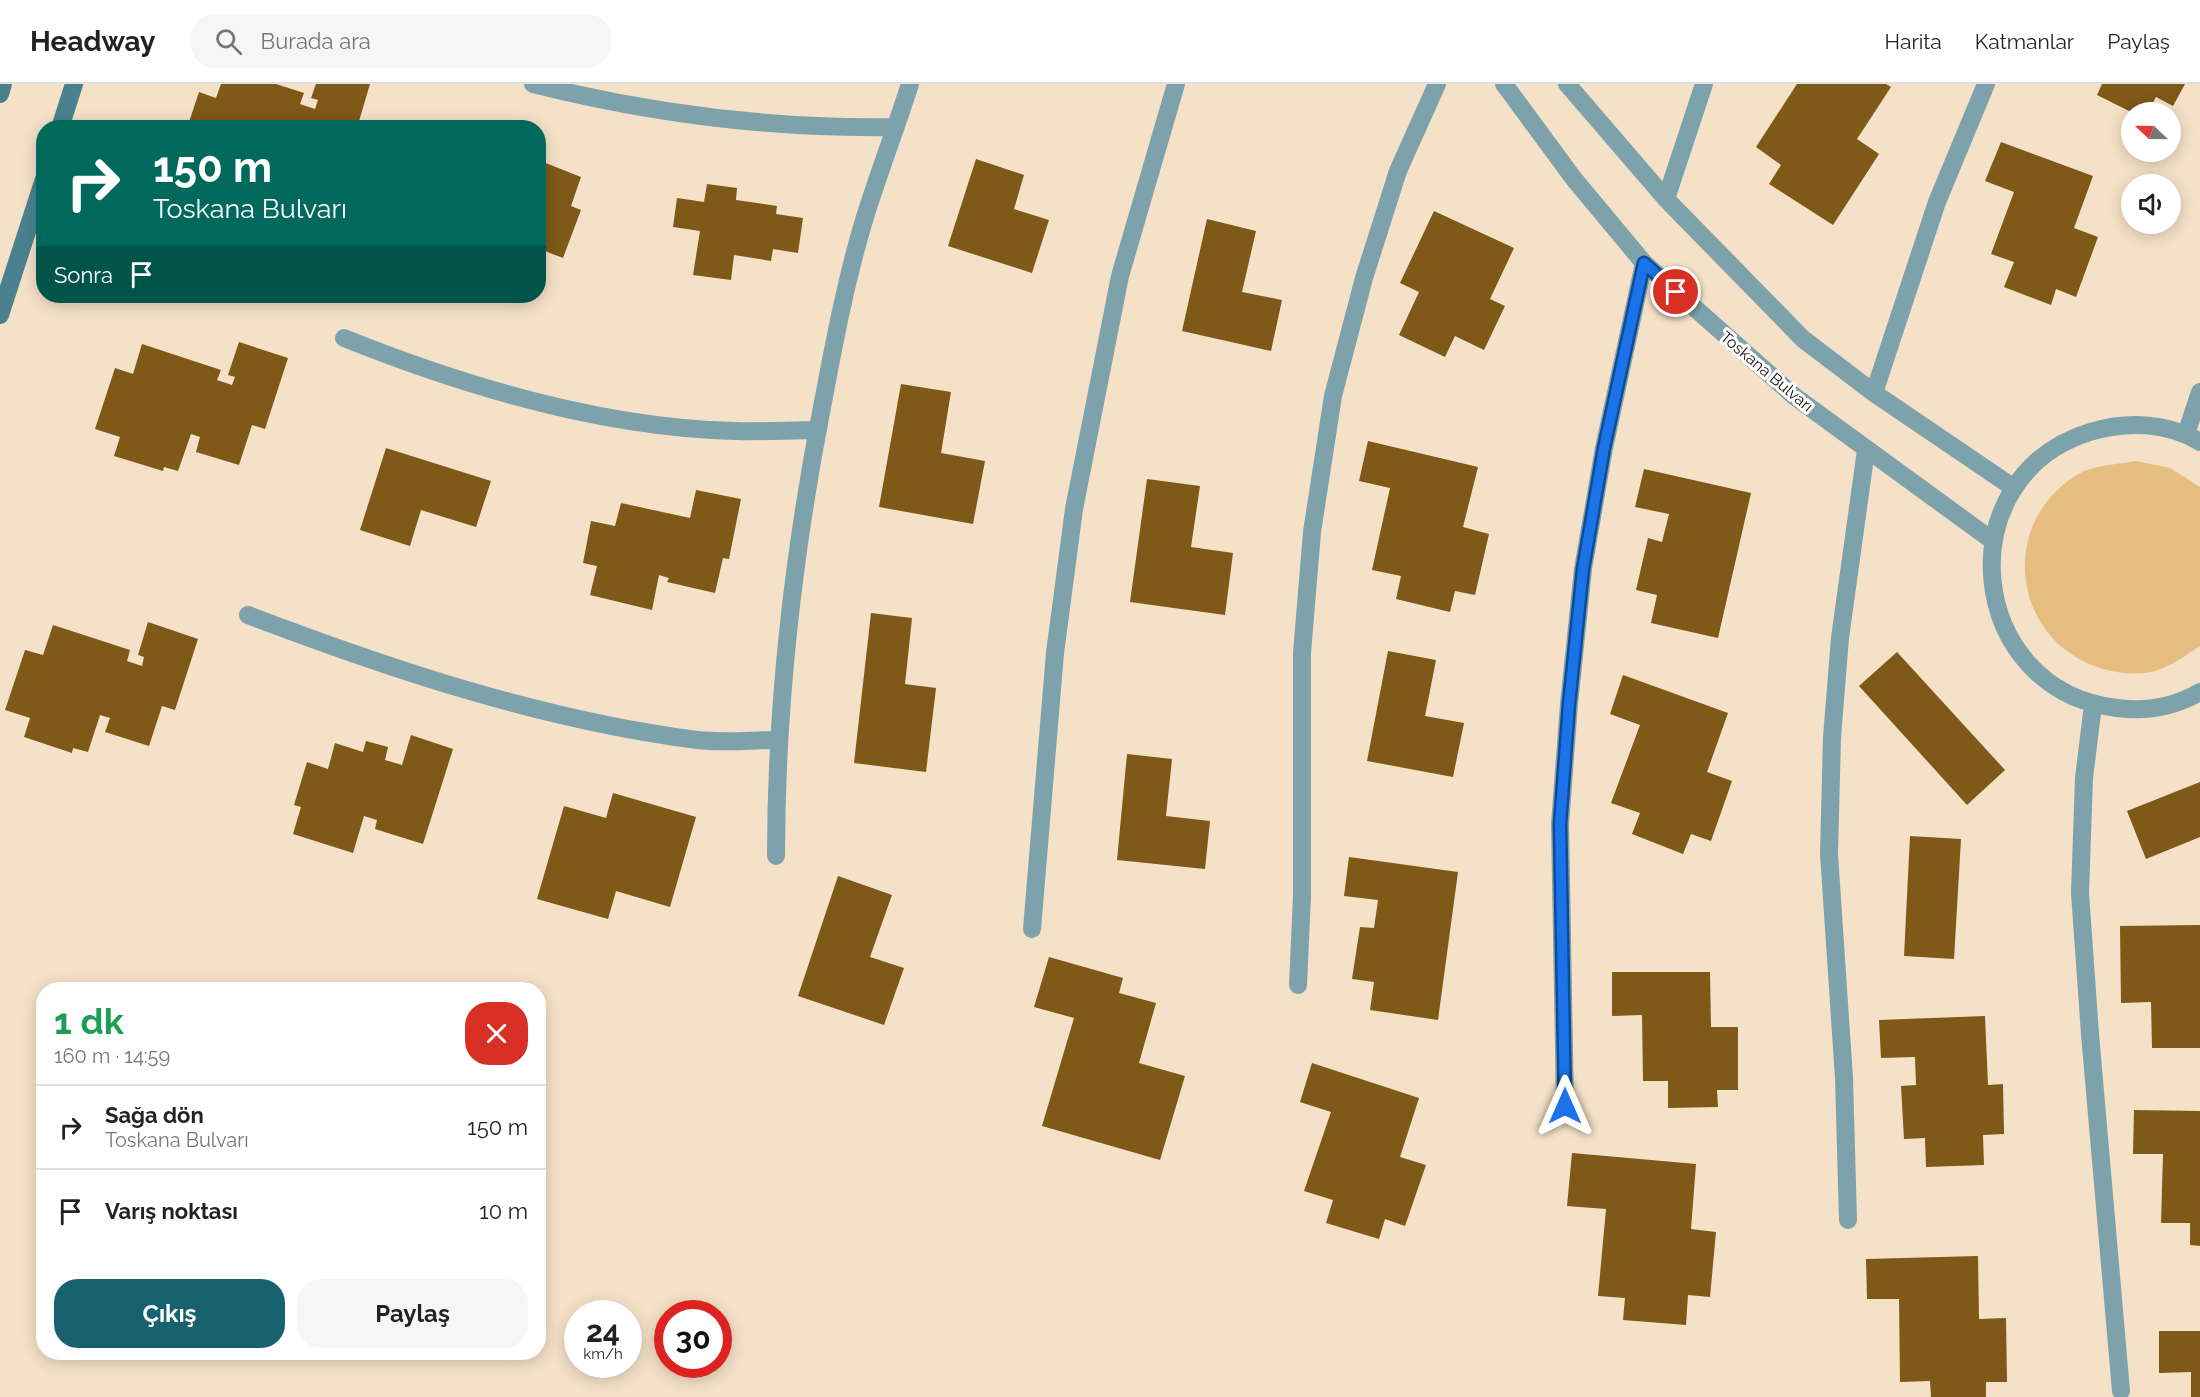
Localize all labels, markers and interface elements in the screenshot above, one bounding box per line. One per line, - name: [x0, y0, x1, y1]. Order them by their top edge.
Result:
- search box: [191, 14, 611, 68]
- text: Headway: [30, 25, 155, 58]
- icon: search: [212, 25, 245, 58]
- text: Burada ara: [260, 28, 371, 54]
- text: Harita: [1885, 29, 1942, 54]
- text: Katmanlar: [1975, 29, 2074, 54]
- text: Paylaş: [2107, 29, 2170, 54]
- north arrow: [2121, 102, 2181, 162]
- map controls: [2121, 102, 2181, 234]
- text: 150 m: [153, 143, 272, 192]
- icon: right: [54, 144, 132, 222]
- button: sound: [2121, 174, 2181, 234]
- text: Toskana Bulvarı: [153, 193, 347, 224]
- icon: arrive: [125, 258, 158, 291]
- text: Sonra: [54, 262, 113, 288]
- pin: [1650, 266, 1701, 317]
- icon: arrive: [1659, 275, 1692, 308]
- street label: Toskana Bulvarı: [1717, 327, 1817, 416]
- text: 1 dk: [54, 1000, 124, 1042]
- button: close: [465, 1002, 528, 1065]
- text: 160 m · 14:59: [54, 1044, 170, 1068]
- position arrow: [1533, 1074, 1597, 1138]
- text: Sağa dön: [105, 1102, 204, 1128]
- icon: right: [54, 1111, 87, 1144]
- text: 150 m: [467, 1114, 528, 1140]
- text: Toskana Bulvarı: [105, 1128, 249, 1152]
- icon: arrive: [54, 1195, 87, 1228]
- text: Varış noktası: [105, 1198, 238, 1224]
- text: 10 m: [479, 1198, 528, 1224]
- button: Çıkış: [54, 1279, 285, 1348]
- button: Paylaş: [297, 1279, 528, 1348]
- speed limit sign: 30: [654, 1300, 732, 1378]
- text: 24: [586, 1314, 620, 1349]
- text: km/h: [583, 1345, 623, 1363]

